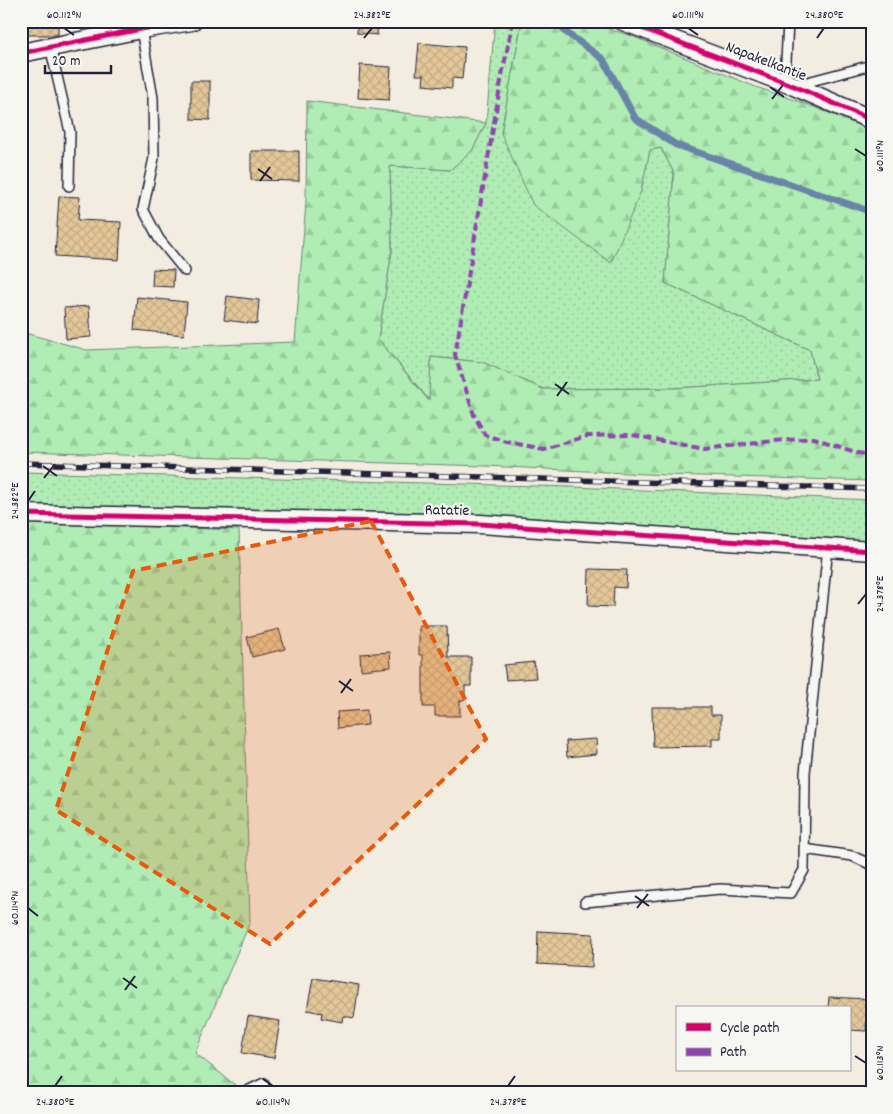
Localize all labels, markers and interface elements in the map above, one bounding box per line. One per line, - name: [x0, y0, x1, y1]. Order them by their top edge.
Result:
- text: 60.112°N: [47, 7, 81, 24]
- text: 24.382°E: [354, 7, 391, 24]
- text: 60.111°N: [672, 7, 704, 24]
- text: 24.380°E: [805, 7, 844, 24]
- street label: Napakelkantie: [722, 36, 810, 88]
- scale bar: [45, 42, 111, 74]
- text: 20 m: [52, 51, 80, 73]
- text: 60.111°N: [872, 140, 889, 172]
- text: 24.382°E: [7, 482, 24, 519]
- street label: Ratatie: [425, 499, 469, 523]
- text: 24.378°E: [872, 575, 889, 612]
- text: 60.114°N: [7, 891, 24, 925]
- legend: [676, 1006, 850, 1072]
- text: Cycle path: [720, 1018, 780, 1040]
- text: Path: [720, 1042, 746, 1064]
- text: 60.113°N: [872, 1046, 889, 1080]
- text: 24.380°E: [36, 1094, 75, 1111]
- text: 60.114°N: [256, 1094, 290, 1111]
- text: 24.378°E: [490, 1094, 527, 1111]

